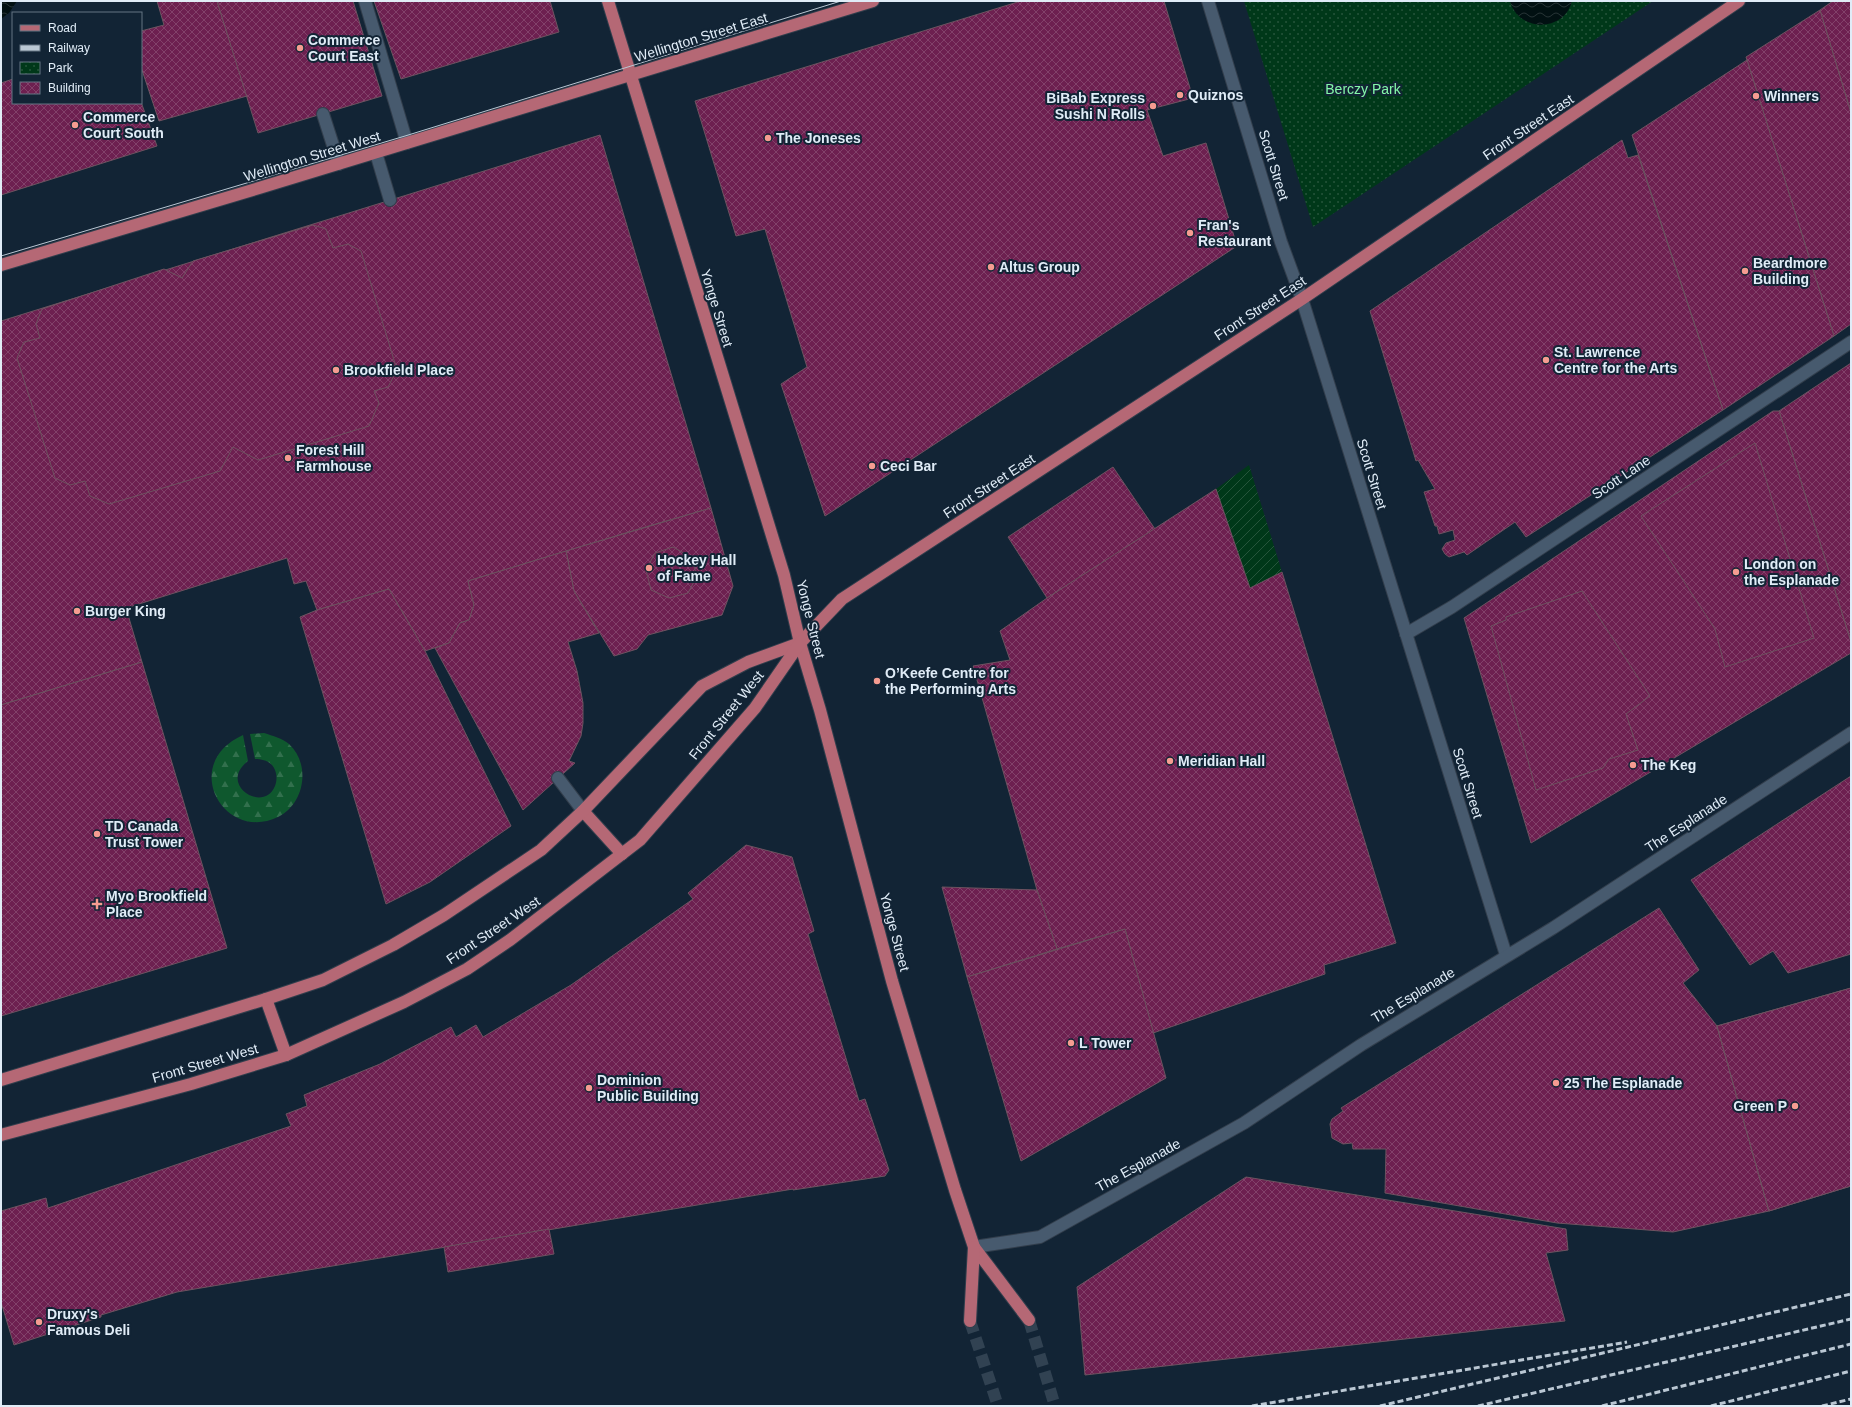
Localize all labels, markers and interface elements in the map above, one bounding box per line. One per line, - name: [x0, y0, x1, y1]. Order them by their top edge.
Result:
- street label: Wellington Street East: [633, 9, 770, 65]
- legend: [12, 12, 142, 104]
- text: Road: [48, 21, 77, 35]
- place label: Commerce Court East: [308, 32, 381, 64]
- text: Railway: [48, 41, 90, 55]
- marker: Commerce Court East: [295, 43, 305, 53]
- text: Park: [48, 61, 74, 75]
- text: Building: [48, 81, 91, 95]
- park label: Berczy Park: [1325, 81, 1402, 97]
- place label: Quiznos: [1188, 87, 1243, 103]
- place label: Winners: [1764, 88, 1819, 104]
- place label: BiBab Express Sushi N Rolls: [1046, 90, 1145, 122]
- marker: Quiznos: [1175, 90, 1185, 100]
- street label: Front Street East: [1480, 91, 1576, 163]
- marker: Winners: [1751, 91, 1761, 101]
- marker: BiBab Express Sushi N Rolls: [1148, 101, 1158, 111]
- place label: Commerce Court South: [83, 109, 164, 141]
- marker: Commerce Court South: [70, 120, 80, 130]
- street label: Wellington Street West: [242, 128, 382, 184]
- street label: Scott Street: [1256, 128, 1292, 202]
- place label: The Joneses: [776, 130, 861, 146]
- marker: The Joneses: [763, 133, 773, 143]
- place label: Fran's Restaurant: [1198, 217, 1271, 249]
- marker: Fran's Restaurant: [1185, 228, 1195, 238]
- place label: Beardmore Building: [1753, 255, 1827, 287]
- place label: Altus Group: [999, 259, 1080, 275]
- marker: Altus Group: [986, 262, 996, 272]
- marker: Beardmore Building: [1740, 266, 1750, 276]
- street label: Yonge Street: [698, 267, 736, 349]
- street label: Front Street East: [1211, 272, 1309, 344]
- place label: St. Lawrence Centre for the Arts: [1554, 344, 1677, 376]
- marker: St. Lawrence Centre for the Arts: [1541, 355, 1551, 365]
- place label: Brookfield Place: [344, 362, 454, 378]
- marker: Brookfield Place: [331, 365, 341, 375]
- street label: Scott Street: [1354, 437, 1390, 511]
- place label: Forest Hill Farmhouse: [296, 442, 372, 474]
- street label: Front Street East: [940, 450, 1038, 522]
- street label: Scott Lane: [1589, 452, 1653, 502]
- marker: Forest Hill Farmhouse: [283, 453, 293, 463]
- place label: Ceci Bar: [880, 458, 937, 474]
- marker: Ceci Bar: [867, 461, 877, 471]
- place label: Hockey Hall of Fame: [657, 552, 736, 584]
- place label: London on the Esplanade: [1744, 556, 1839, 588]
- marker: Hockey Hall of Fame: [644, 563, 654, 573]
- marker: London on the Esplanade: [1731, 567, 1741, 577]
- street label: Yonge Street: [794, 578, 829, 660]
- place label: Burger King: [85, 603, 166, 619]
- marker: Burger King: [72, 606, 82, 616]
- place label: O’Keefe Centre for the Performing Arts: [885, 665, 1016, 697]
- street label: Front Street West: [685, 667, 767, 763]
- marker: O’Keefe Centre for the Performing Arts: [872, 676, 882, 686]
- street label: Scott Street: [1450, 746, 1486, 820]
- place label: Meridian Hall: [1178, 753, 1265, 769]
- marker: Meridian Hall: [1165, 756, 1175, 766]
- place label: The Keg: [1641, 757, 1696, 773]
- marker: The Keg: [1628, 760, 1638, 770]
- street label: The Esplanade: [1642, 791, 1730, 855]
- place label: TD Canada Trust Tower: [105, 818, 184, 850]
- marker: TD Canada Trust Tower: [92, 829, 102, 839]
- place label: Myo Brookfield Place: [106, 888, 207, 920]
- street label: Yonge Street: [877, 891, 913, 973]
- street label: Front Street West: [443, 893, 543, 967]
- marker: Myo Brookfield Place: [91, 898, 103, 910]
- street label: The Esplanade: [1369, 964, 1458, 1026]
- place label: L Tower: [1079, 1035, 1132, 1051]
- marker: L Tower: [1066, 1038, 1076, 1048]
- street label: Front Street West: [150, 1040, 260, 1086]
- place label: Dominion Public Building: [597, 1072, 699, 1104]
- place label: 25 The Esplanade: [1564, 1075, 1682, 1091]
- marker: 25 The Esplanade: [1551, 1078, 1561, 1088]
- marker: Dominion Public Building: [584, 1083, 594, 1093]
- place label: Green P: [1733, 1098, 1787, 1114]
- marker: Green P: [1790, 1101, 1800, 1111]
- street label: The Esplanade: [1093, 1135, 1183, 1195]
- place label: Druxy's Famous Deli: [47, 1306, 130, 1338]
- marker: Druxy's Famous Deli: [34, 1317, 44, 1327]

